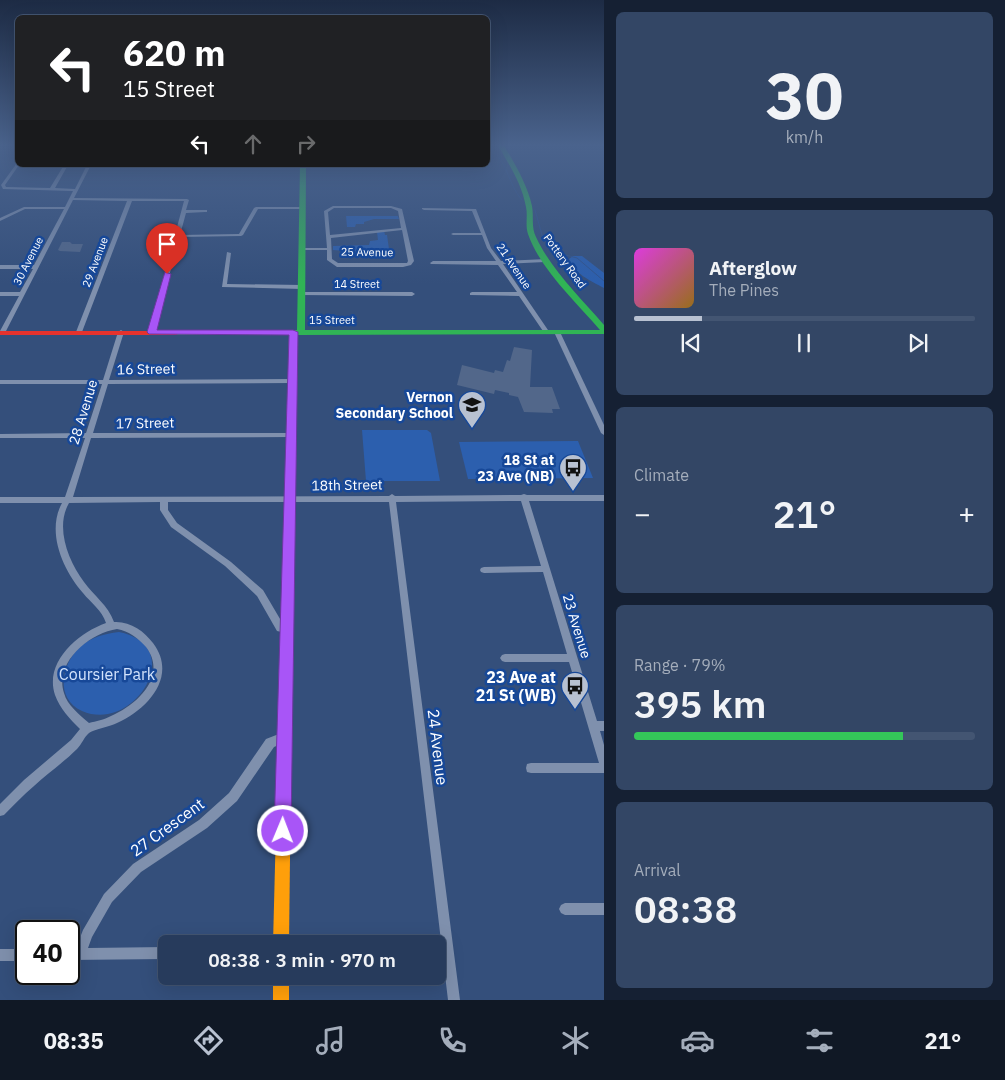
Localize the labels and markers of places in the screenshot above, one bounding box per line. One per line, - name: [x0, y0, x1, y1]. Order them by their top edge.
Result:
- pin: [146, 223, 188, 274]
- place label: Vernon Secondary School: [336, 388, 453, 422]
- school or university icon: Vernon Secondary School: [457, 390, 487, 429]
- place label: 18 St at 23 Ave (NB): [477, 451, 554, 485]
- bus stop icon: 18 St at 23 Ave (NB): [558, 453, 588, 492]
- place label: 23 Ave at 21 St (WB): [476, 667, 556, 705]
- bus stop icon: 23 Ave at 21 St (WB): [560, 671, 590, 710]

